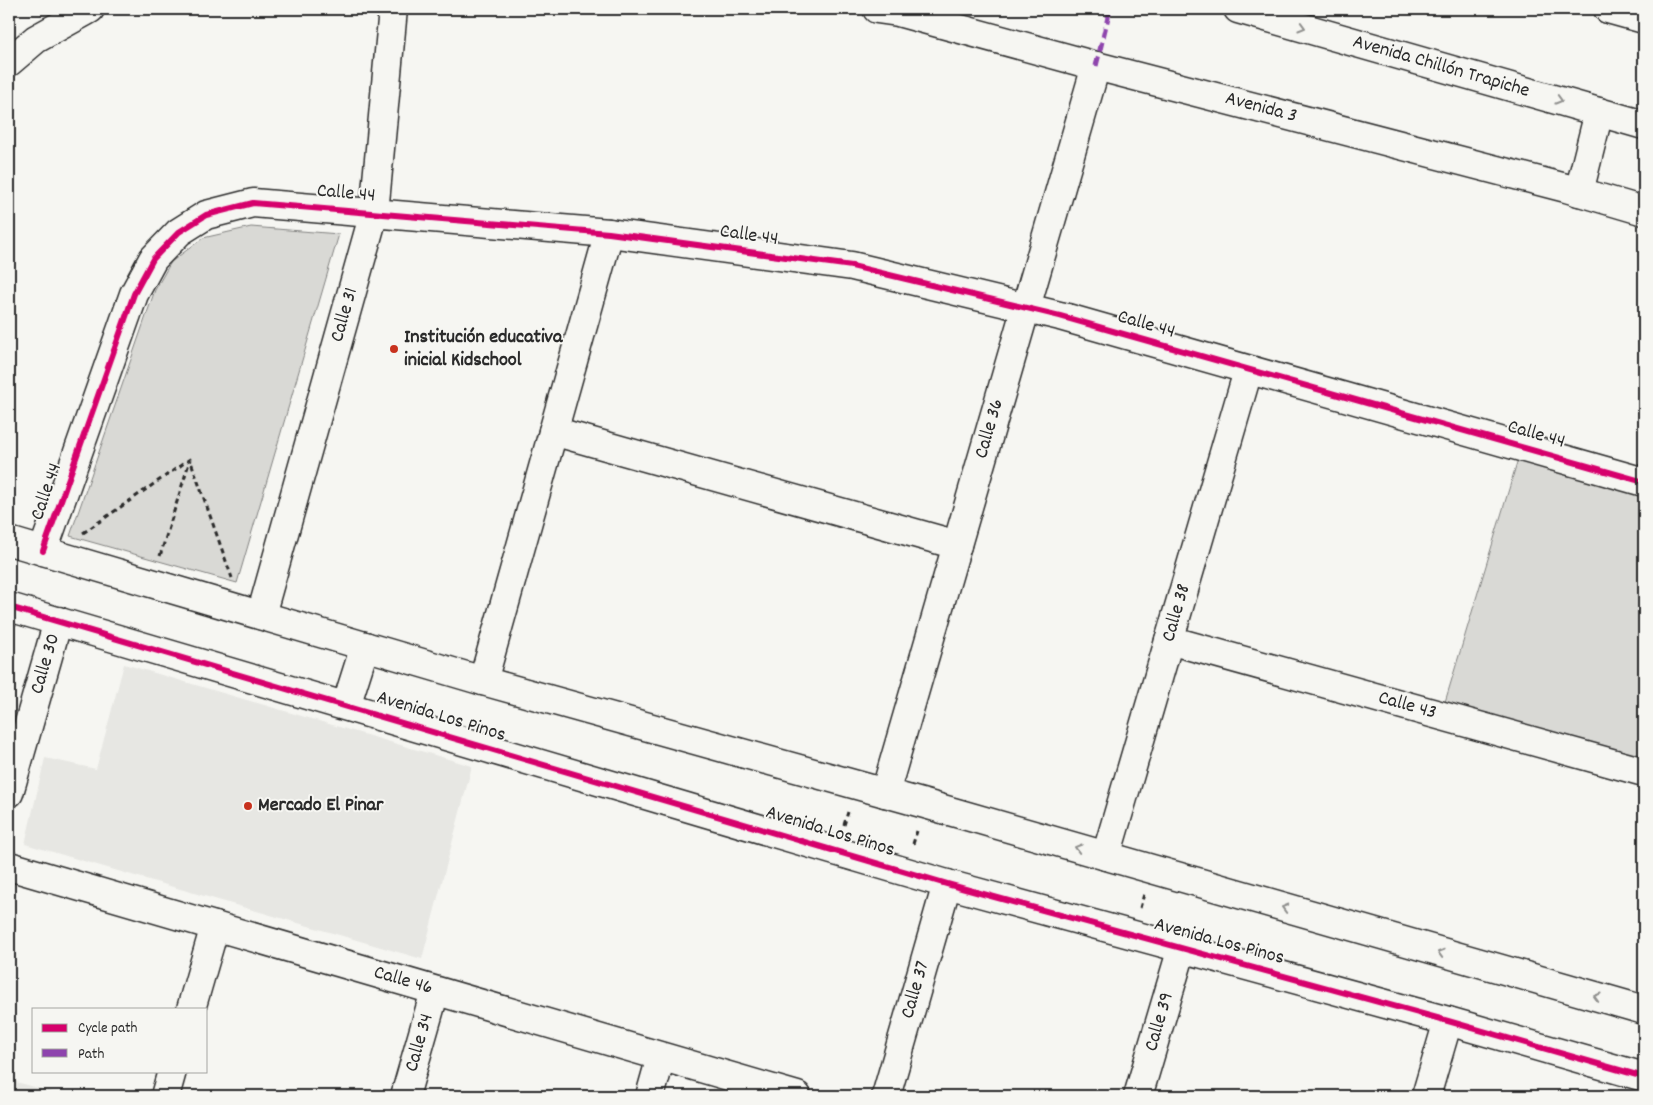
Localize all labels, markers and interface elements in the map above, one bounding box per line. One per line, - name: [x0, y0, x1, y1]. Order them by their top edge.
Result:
- one-way arrow: [1297, 21, 1305, 31]
- street label: Avenida Chillón Trapiche: [1349, 28, 1533, 106]
- street label: Avenida 3: [1222, 85, 1300, 131]
- one-way arrow: [1554, 95, 1563, 105]
- street label: Calle 44: [316, 177, 376, 211]
- street label: Calle 44: [718, 218, 780, 254]
- street label: Calle 31: [324, 285, 366, 345]
- street label: Calle 44: [1114, 303, 1178, 347]
- place label: Institución educativa inicial Kidschool: [404, 324, 563, 375]
- marker: Institución educativa inicial Kidschool: [388, 343, 400, 355]
- street label: Calle 36: [968, 396, 1012, 462]
- street label: Calle 44: [1504, 413, 1568, 457]
- street label: Calle 44: [24, 460, 70, 524]
- street label: Calle 38: [1155, 581, 1199, 645]
- street label: Calle 30: [24, 630, 68, 698]
- street label: Avenida Los Pinos: [373, 684, 509, 750]
- street label: Calle 43: [1375, 684, 1439, 728]
- place label: Mercado El Pinar: [258, 792, 384, 820]
- street label: Avenida Los Pinos: [762, 799, 898, 865]
- marker: Mercado El Pinar: [242, 800, 254, 812]
- one-way arrow: [1074, 843, 1083, 854]
- one-way arrow: [1281, 903, 1289, 913]
- street label: Avenida Los Pinos: [1151, 911, 1287, 973]
- one-way arrow: [1437, 948, 1445, 958]
- street label: Calle 37: [894, 958, 938, 1022]
- street label: Calle 46: [370, 959, 436, 1003]
- street label: Calle 39: [1138, 989, 1182, 1055]
- one-way arrow: [1594, 992, 1602, 1002]
- legend: [32, 1008, 208, 1072]
- street label: Calle 34: [398, 1011, 442, 1075]
- text: Cycle path: [78, 1018, 138, 1040]
- text: Path: [78, 1044, 104, 1066]

